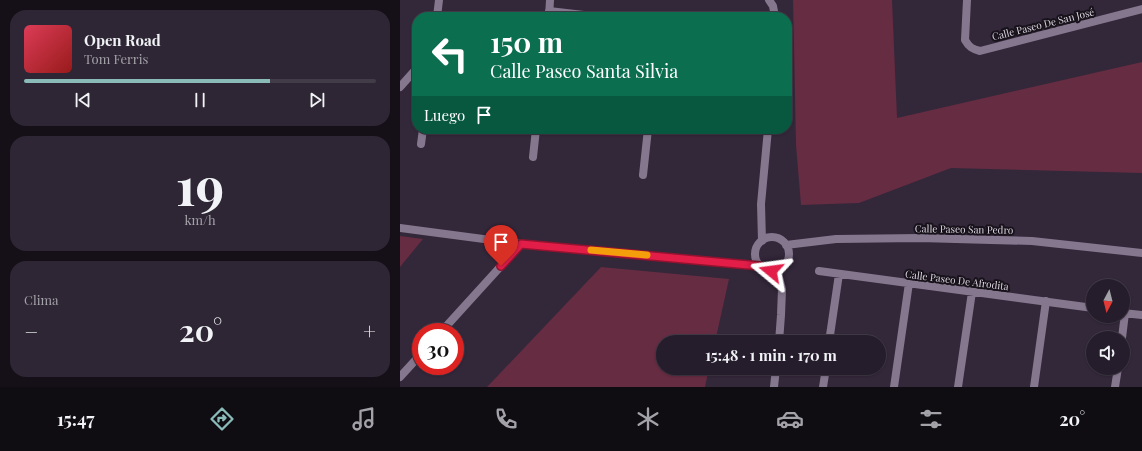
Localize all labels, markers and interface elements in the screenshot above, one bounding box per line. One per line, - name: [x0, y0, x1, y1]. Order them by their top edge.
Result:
- street label: Calle Paseo De San José: [990, 5, 1096, 43]
- text: 150 m: [490, 23, 563, 60]
- icon: left: [424, 28, 476, 80]
- text: Open Road: [84, 30, 161, 50]
- text: Tom Ferris: [84, 50, 148, 67]
- text: Calle Paseo Santa Silvia: [490, 59, 678, 83]
- icon: previous: [72, 89, 94, 111]
- icon: pause: [189, 89, 211, 111]
- icon: next: [306, 89, 328, 111]
- icon: arrive: [473, 104, 495, 126]
- text: Luego: [424, 105, 465, 125]
- text: 19: [176, 150, 224, 219]
- text: km/h: [184, 211, 216, 228]
- street label: Calle Paseo San Pedro: [915, 221, 1014, 237]
- pin: [484, 225, 518, 266]
- icon: arrive: [490, 231, 512, 253]
- position arrow: [750, 250, 792, 292]
- street label: Calle Paseo De Afrodita: [904, 267, 1010, 293]
- north arrow: [1086, 279, 1130, 323]
- map controls: [1086, 279, 1130, 375]
- text: Clima: [24, 291, 59, 308]
- text: 20°: [179, 310, 222, 350]
- text: −: [24, 316, 38, 346]
- text: +: [363, 316, 376, 346]
- speed limit sign: 30: [412, 323, 464, 375]
- button: sound: [1086, 331, 1130, 375]
- text: 15:48 · 1 min · 170 m: [705, 345, 837, 365]
- icon: directions: [208, 405, 236, 433]
- icon: music: [350, 405, 378, 433]
- icon: phone: [492, 405, 520, 433]
- icon: climate: [634, 405, 662, 433]
- icon: car: [776, 405, 804, 433]
- icon: filters: [917, 405, 945, 433]
- text: 15:47: [57, 407, 95, 431]
- text: 20°: [1059, 407, 1085, 431]

